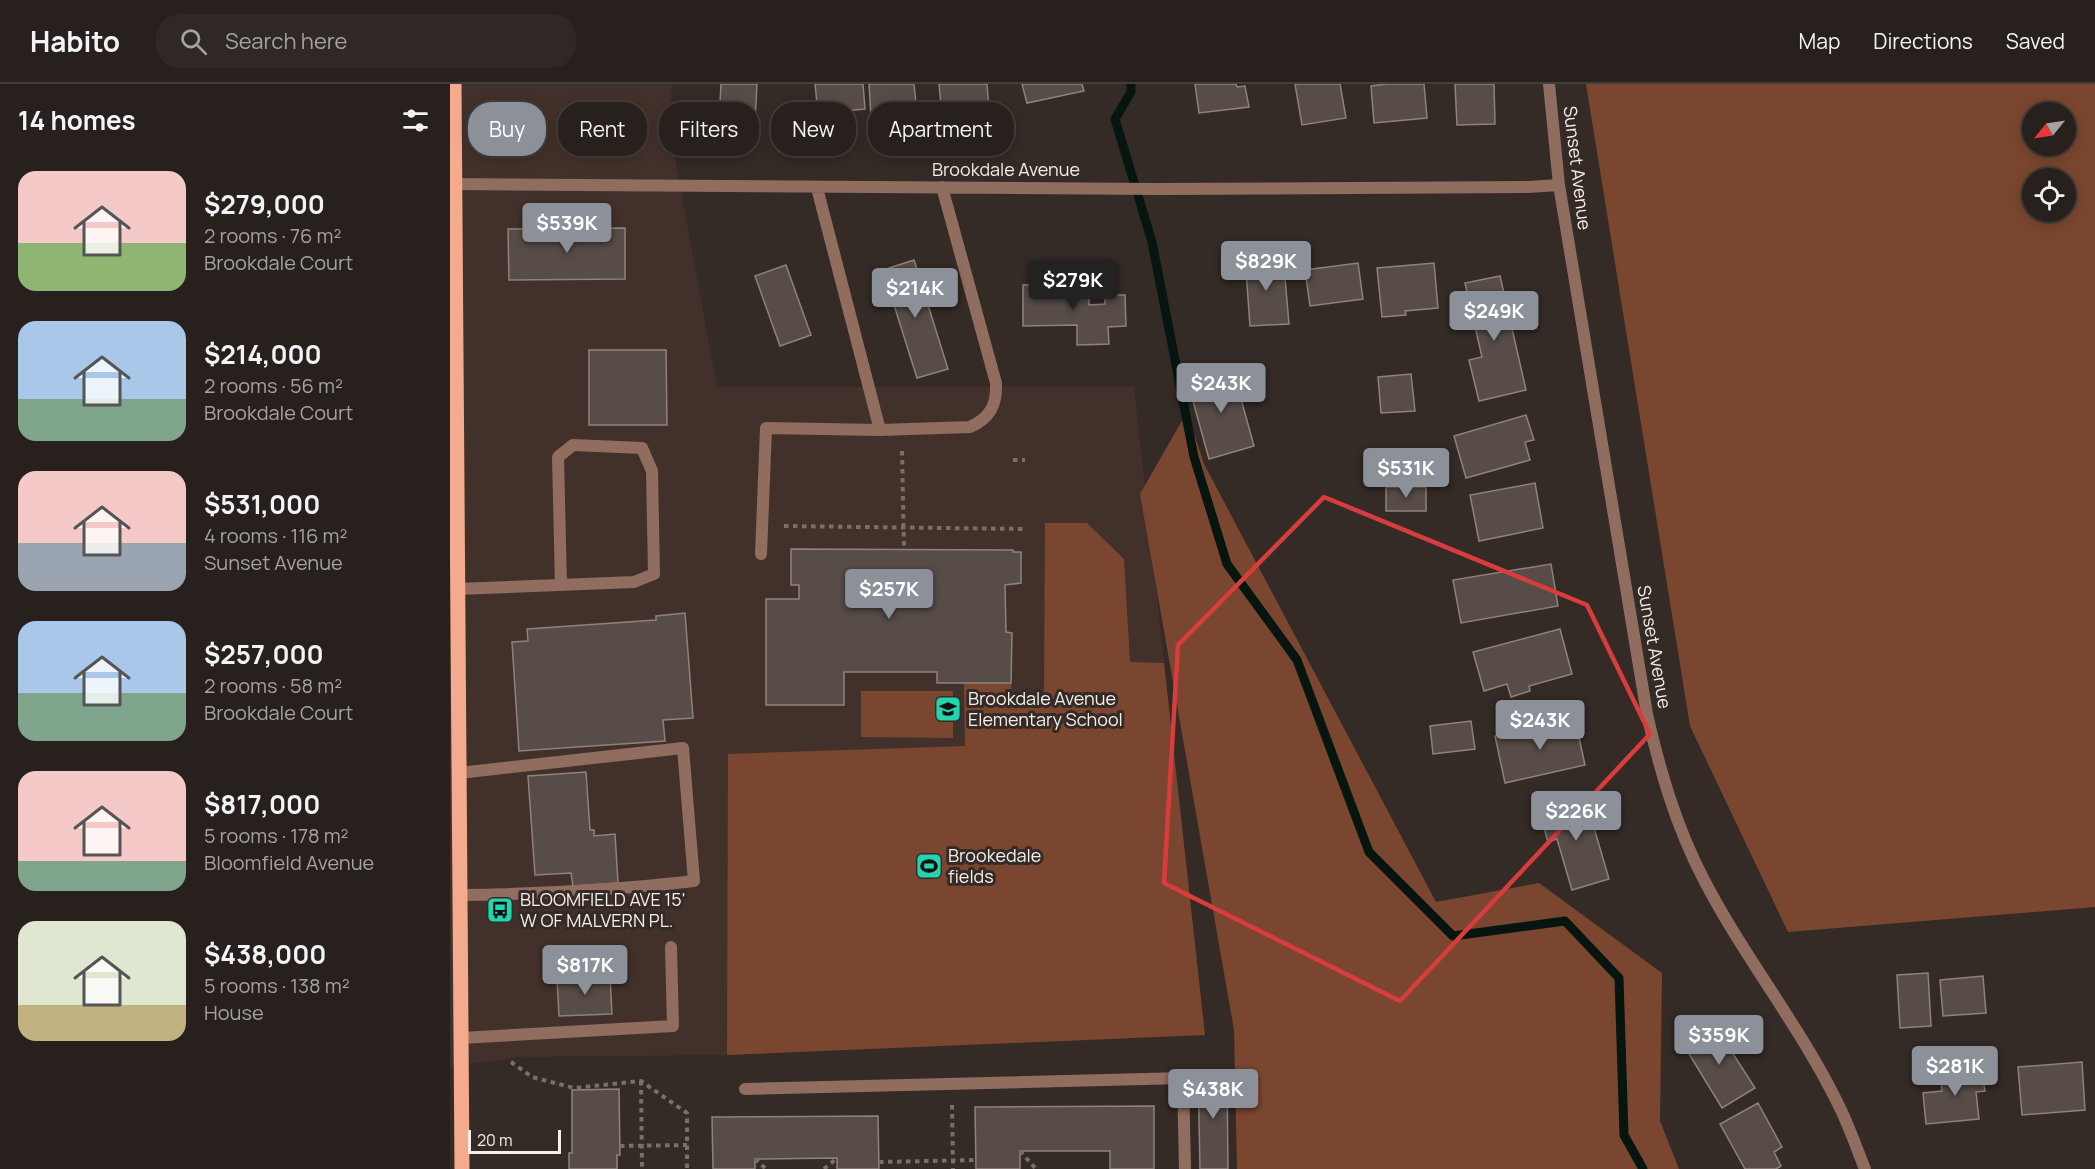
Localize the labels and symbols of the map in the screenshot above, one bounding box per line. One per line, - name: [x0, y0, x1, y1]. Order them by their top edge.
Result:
- north arrow: [2022, 102, 2076, 156]
- street label: Sunset Avenue: [1558, 104, 1598, 231]
- street label: Brookdale Avenue: [932, 157, 1080, 181]
- pin: $539K: [525, 203, 609, 254]
- pin: $829K: [1224, 241, 1308, 292]
- pin: $279K: [1031, 260, 1115, 311]
- pin: $214K: [873, 268, 957, 319]
- pin: $249K: [1452, 291, 1536, 342]
- pin: $243K: [1179, 363, 1263, 414]
- pin: $531K: [1364, 448, 1448, 499]
- pin: $257K: [847, 569, 931, 620]
- street label: Sunset Avenue: [1632, 583, 1678, 710]
- place label: Brookdale Avenue Elementary School: [968, 686, 1123, 731]
- school or university icon: Brookdale Avenue Elementary School: [933, 694, 963, 724]
- pin: $243K: [1498, 700, 1582, 751]
- pin: $226K: [1534, 791, 1618, 842]
- place label: Brookedale fields: [948, 843, 1041, 888]
- sports icon: Brookedale fields: [914, 851, 944, 881]
- place label: BLOOMFIELD AVE 15' W OF MALVERN PL.: [520, 887, 686, 932]
- bus stop icon: BLOOMFIELD AVE 15' W OF MALVERN PL.: [485, 895, 515, 925]
- pin: $817K: [543, 945, 627, 996]
- pin: $359K: [1677, 1015, 1761, 1066]
- pin: $281K: [1913, 1046, 1997, 1097]
- pin: $438K: [1171, 1069, 1255, 1120]
- scale bar: [468, 1127, 561, 1154]

